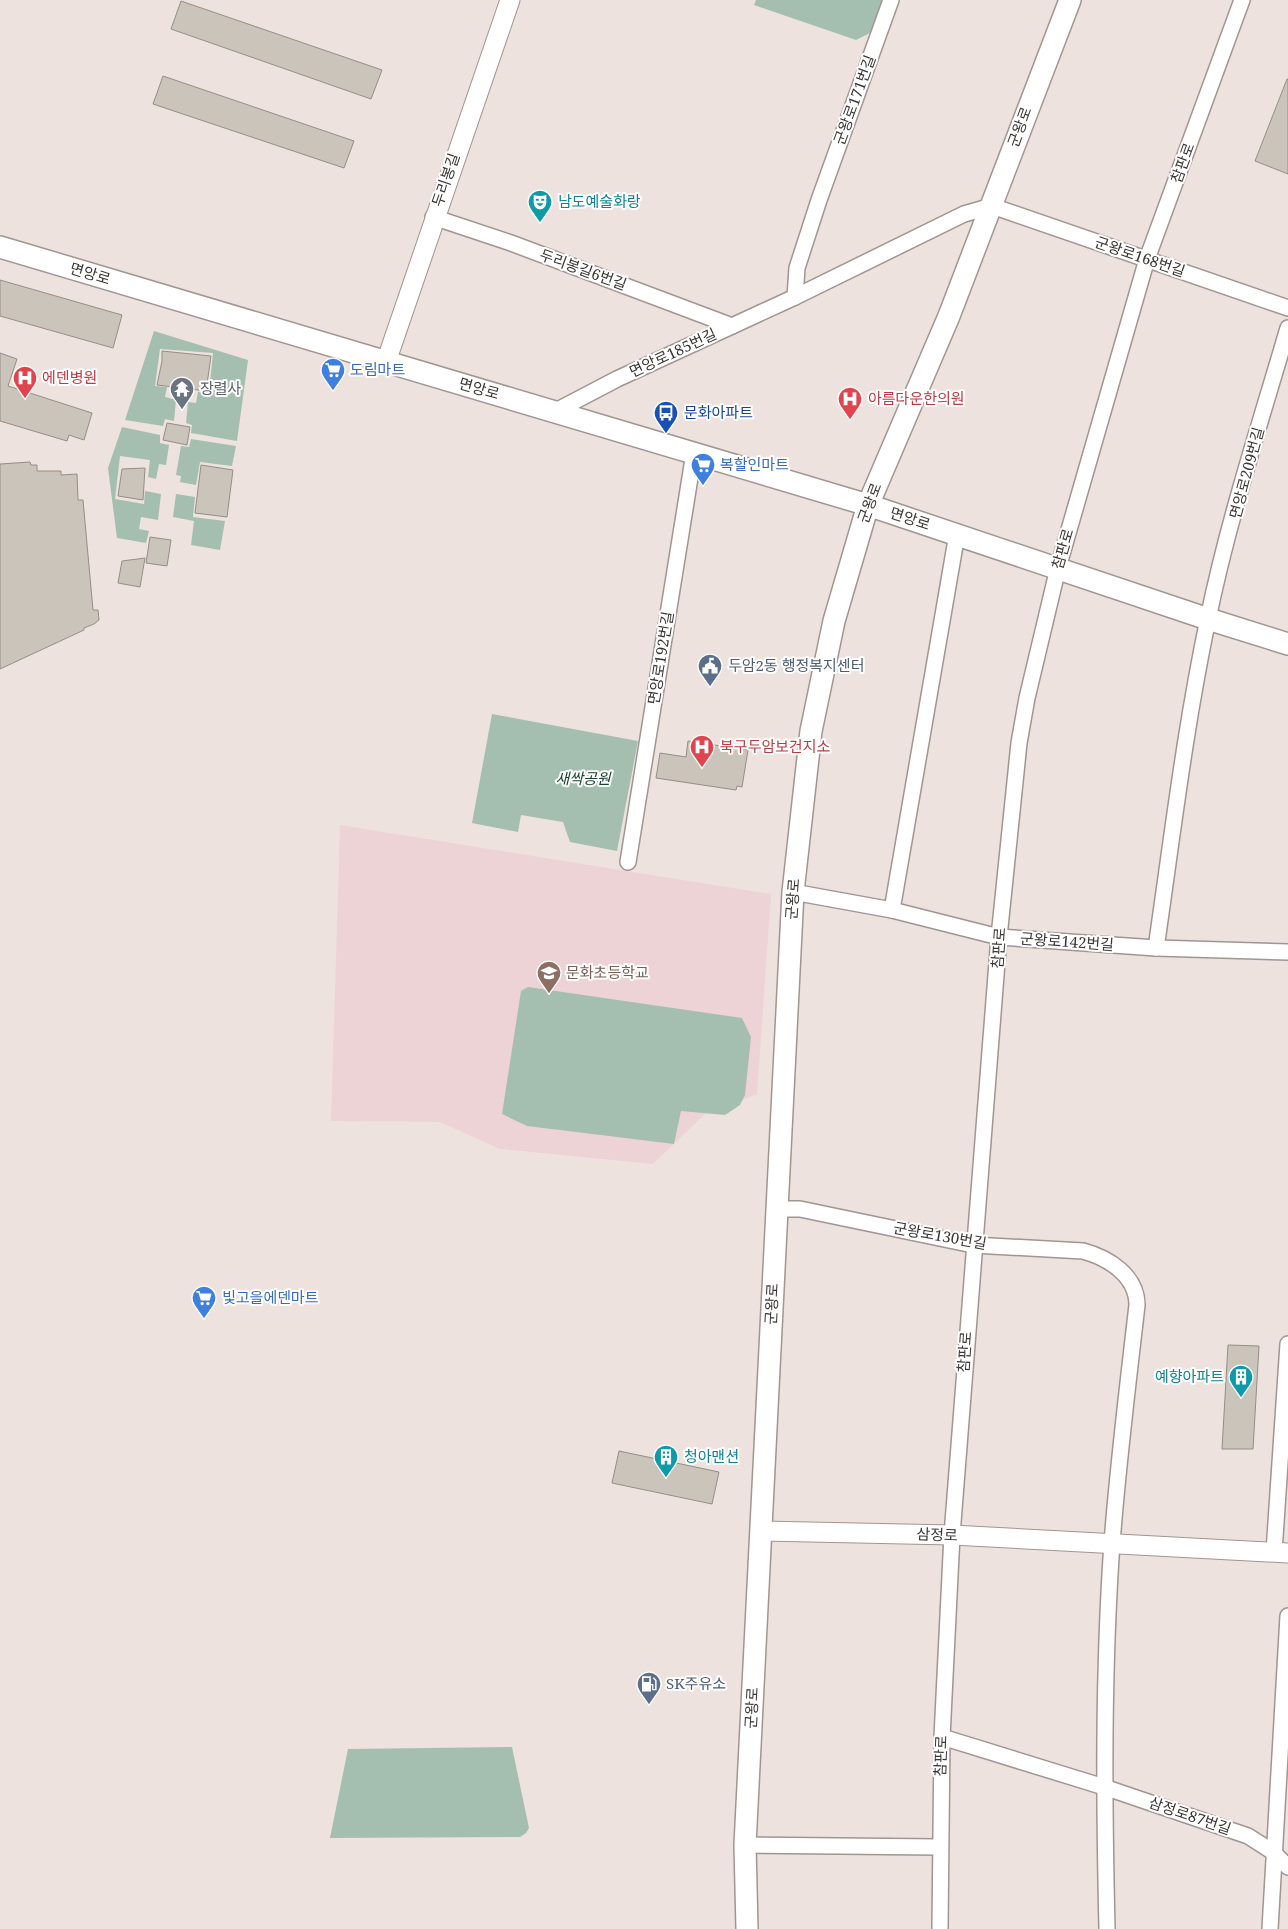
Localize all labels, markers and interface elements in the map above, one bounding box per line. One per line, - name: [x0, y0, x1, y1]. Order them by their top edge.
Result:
- street label: 군왕로171번길: [829, 52, 880, 147]
- street label: 군왕로: [1003, 104, 1036, 150]
- street label: 참판로: [1166, 140, 1199, 186]
- street label: 두리봉길: [427, 150, 463, 209]
- theatre icon: 남도예술화랑: [527, 189, 553, 223]
- place label: 남도예술화랑: [558, 191, 641, 211]
- street label: 군왕로168번길: [1093, 231, 1188, 281]
- street label: 두리봉길6번길: [537, 244, 630, 294]
- street label: 면앙로: [68, 257, 113, 289]
- street label: 면앙로185번길: [626, 323, 719, 381]
- supermarket icon: 도림마트: [320, 357, 346, 391]
- place label: 도림마트: [350, 359, 405, 379]
- hospital icon: 에덴병원: [12, 365, 38, 399]
- place label: 에덴병원: [42, 367, 97, 387]
- street label: 면앙로: [457, 373, 502, 403]
- temple icon: 장렬사: [169, 376, 195, 410]
- place label: 장렬사: [200, 378, 242, 398]
- hospital icon: 아름다운한의원: [837, 386, 863, 420]
- place label: 아름다운한의원: [868, 388, 965, 408]
- bus stop icon: 문화아파트: [653, 400, 679, 434]
- place label: 문화아파트: [684, 402, 753, 422]
- street label: 면앙로209번길: [1224, 425, 1268, 521]
- supermarket icon: 복할인마트: [690, 452, 716, 486]
- place label: 복할인마트: [720, 454, 789, 474]
- street label: 군왕로: [853, 480, 886, 526]
- street label: 면앙로: [888, 502, 933, 534]
- street label: 참판로: [1047, 526, 1077, 571]
- street label: 면앙로192번길: [643, 610, 677, 706]
- public building icon: 두암2동 행정복지센터: [697, 653, 723, 687]
- place label: 두암2동 행정복지센터: [728, 655, 865, 675]
- hospital icon: 북구두암보건지소: [689, 734, 715, 768]
- place label: 북구두암보건지소: [720, 736, 831, 756]
- park label: 새싹공원: [555, 768, 612, 788]
- street label: 군왕로: [781, 878, 803, 920]
- street label: 참판로: [987, 927, 1009, 969]
- street label: 군왕로142번길: [1019, 928, 1115, 954]
- school or university icon: 문화초등학교: [536, 960, 562, 994]
- place label: 문화초등학교: [566, 962, 649, 982]
- street label: 군왕로130번길: [892, 1217, 988, 1253]
- street label: 군왕로: [760, 1283, 782, 1325]
- supermarket icon: 빛고을에덴마트: [191, 1285, 217, 1319]
- place label: 빛고을에덴마트: [222, 1287, 319, 1307]
- street label: 참판로: [953, 1331, 975, 1373]
- building icon: 예향아파트: [1228, 1364, 1254, 1398]
- place label: 예향아파트: [1155, 1366, 1224, 1386]
- building icon: 청아맨션: [653, 1444, 679, 1478]
- place label: 청아맨션: [684, 1446, 739, 1466]
- street label: 삼정로: [916, 1523, 958, 1545]
- fuel station icon: SK주유소: [636, 1671, 662, 1705]
- place label: SK주유소: [666, 1673, 726, 1693]
- street label: 군왕로: [740, 1687, 762, 1729]
- street label: 참판로: [929, 1735, 951, 1777]
- street label: 삼정로87번길: [1147, 1792, 1234, 1838]

